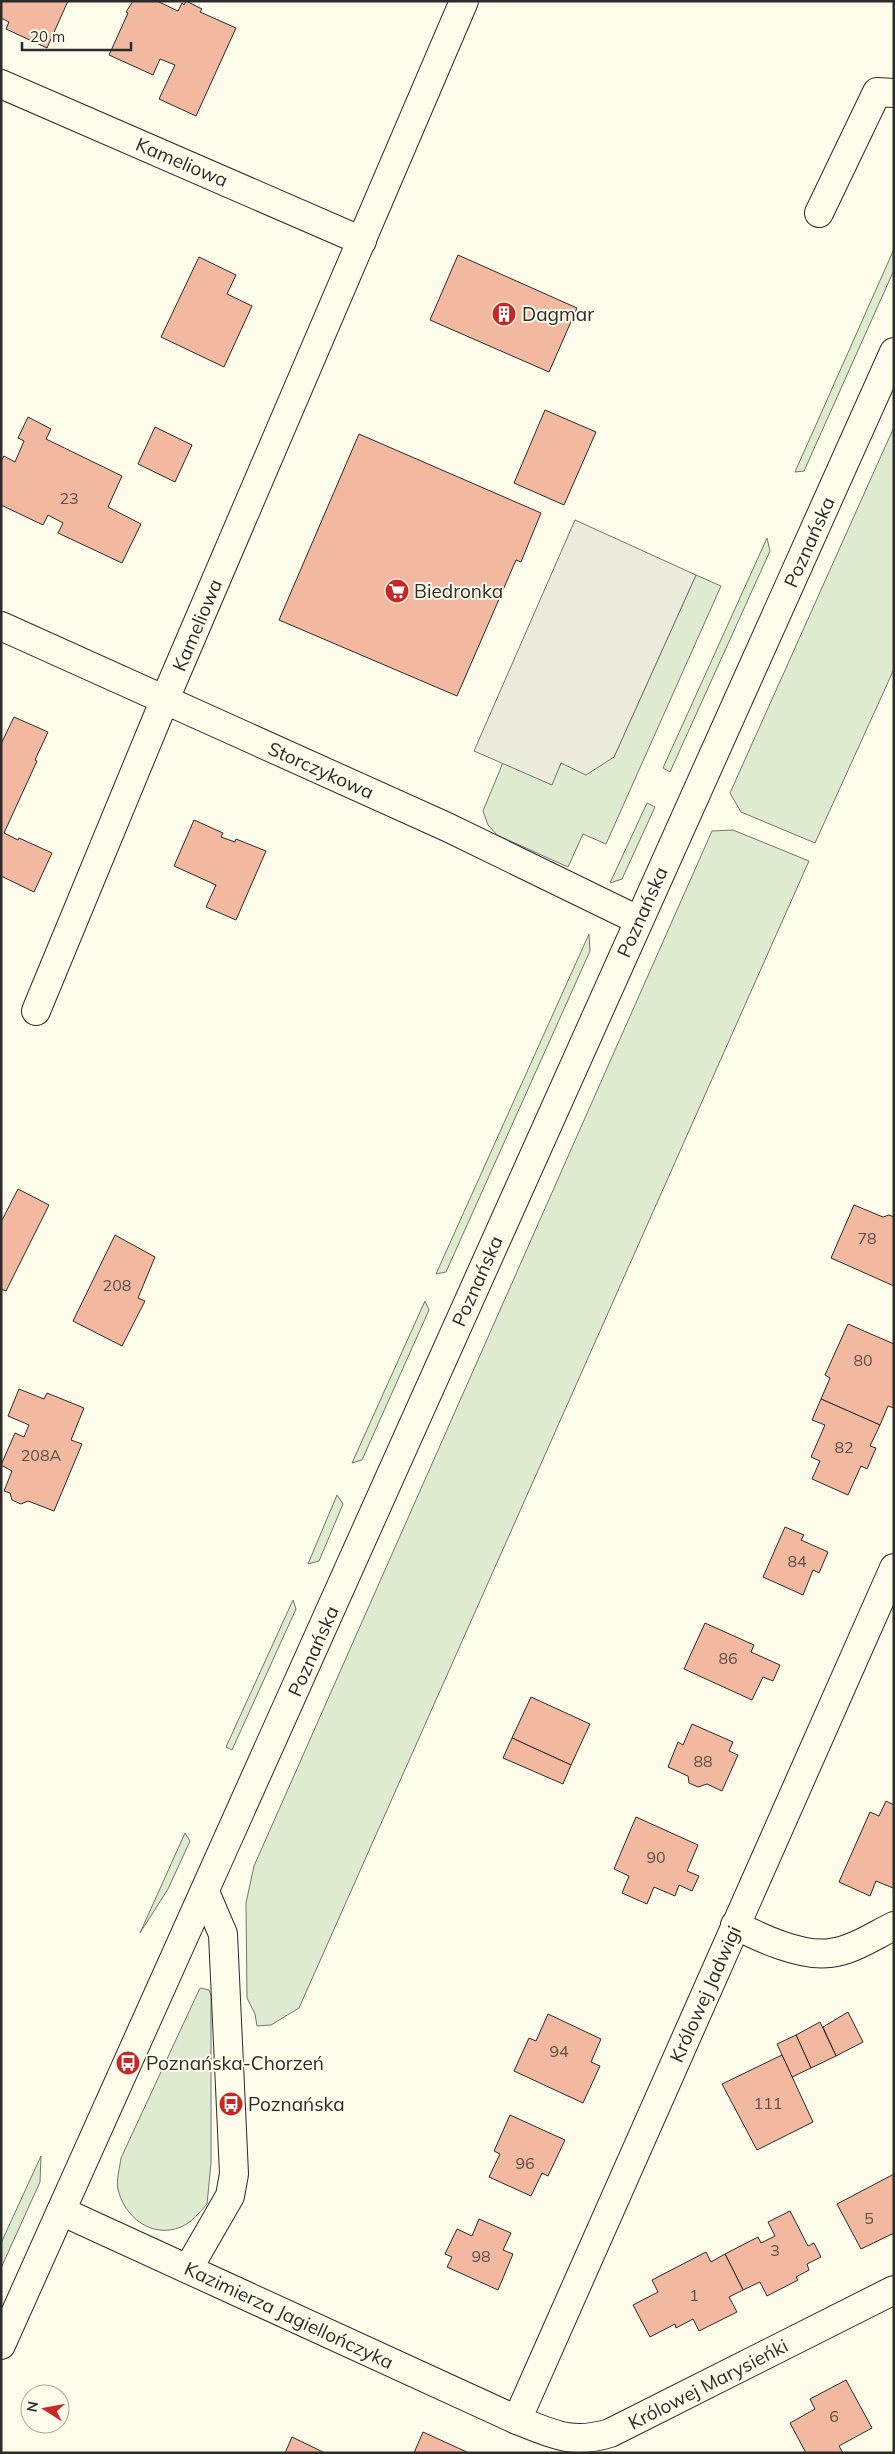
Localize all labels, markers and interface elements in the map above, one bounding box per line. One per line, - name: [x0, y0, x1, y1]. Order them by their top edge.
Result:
- scale bar: [22, 20, 131, 52]
- text: 20 m: [30, 27, 65, 46]
- street label: Kameliowa: [132, 132, 232, 192]
- building icon: Dagmar: [491, 301, 517, 327]
- place label: Dagmar: [522, 302, 594, 326]
- house number: 23: [59, 488, 79, 508]
- street label: Poznańska: [778, 493, 840, 591]
- street label: Kameliowa: [167, 575, 227, 675]
- supermarket icon: Biedronka: [384, 578, 410, 604]
- place label: Biedronka: [414, 579, 503, 603]
- street label: Storczykowa: [264, 736, 378, 804]
- street label: Poznańska: [611, 863, 673, 961]
- house number: 78: [857, 1228, 877, 1248]
- street label: Poznańska: [446, 1232, 508, 1330]
- house number: 208: [103, 1275, 131, 1295]
- house number: 80: [853, 1350, 873, 1370]
- house number: 82: [834, 1437, 854, 1457]
- house number: 208A: [21, 1445, 62, 1465]
- house number: 84: [787, 1551, 807, 1571]
- street label: Poznańska: [282, 1602, 344, 1700]
- house number: 86: [718, 1648, 738, 1668]
- house number: 88: [693, 1751, 713, 1771]
- house number: 90: [646, 1847, 666, 1867]
- street label: Królowej Jadwigi: [664, 1922, 746, 2066]
- house number: 94: [549, 2041, 569, 2061]
- bus stop icon: Poznańska-Chorzeń: [115, 2050, 141, 2076]
- place label: Poznańska-Chorzeń: [146, 2051, 324, 2075]
- bus stop icon: Poznańska: [218, 2091, 244, 2117]
- place label: Poznańska: [248, 2092, 345, 2116]
- house number: 111: [754, 2093, 782, 2113]
- house number: 96: [515, 2153, 535, 2173]
- house number: 5: [864, 2208, 874, 2228]
- house number: 3: [770, 2240, 780, 2260]
- house number: 98: [471, 2246, 491, 2266]
- street label: Kazimierza Jagiellończyka: [181, 2256, 397, 2374]
- house number: 1: [689, 2285, 699, 2305]
- street label: Królowej Marysieńki: [624, 2333, 792, 2435]
- north arrow: [20, 2384, 70, 2434]
- text: N: [22, 2400, 42, 2413]
- house number: 6: [829, 2406, 839, 2426]

